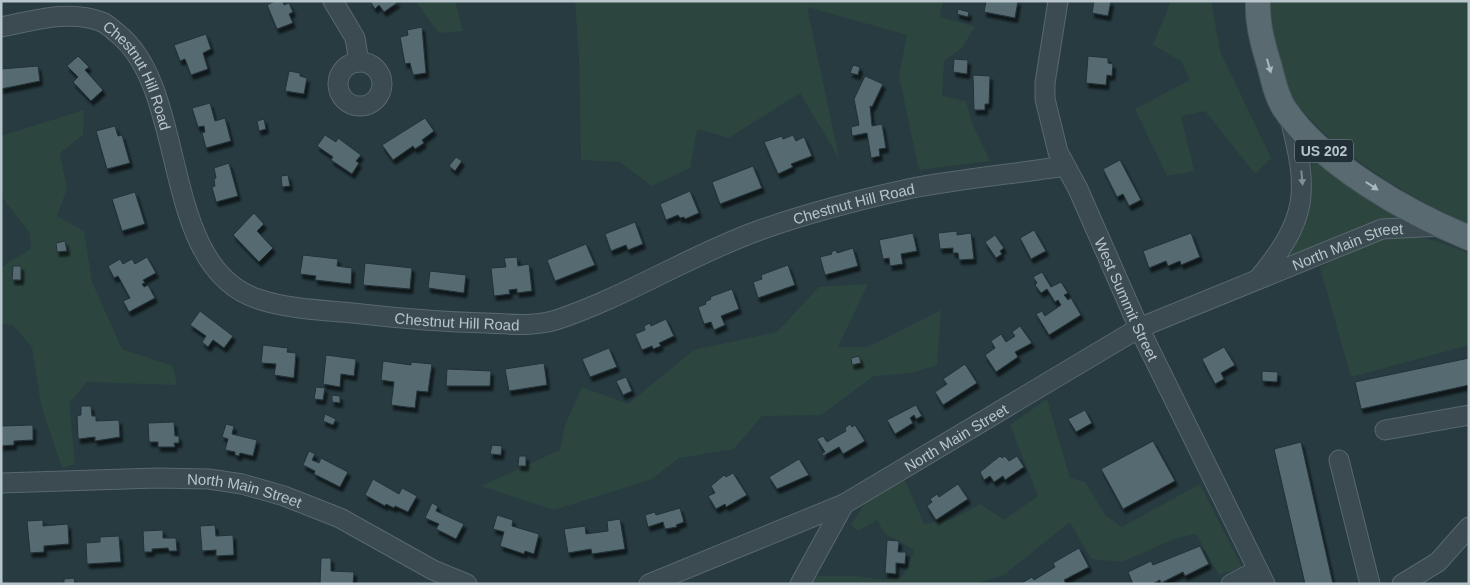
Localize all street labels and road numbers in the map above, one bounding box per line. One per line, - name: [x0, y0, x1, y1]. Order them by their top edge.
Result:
- street label: Chestnut Hill Road: [100, 17, 175, 132]
- road number: US 202: [1295, 140, 1353, 162]
- street label: Chestnut Hill Road: [791, 179, 916, 227]
- street label: North Main Street: [1289, 219, 1404, 273]
- street label: West Summit Street: [1092, 235, 1163, 364]
- street label: Chestnut Hill Road: [394, 309, 520, 333]
- street label: North Main Street: [901, 399, 1011, 475]
- street label: North Main Street: [187, 470, 305, 511]

